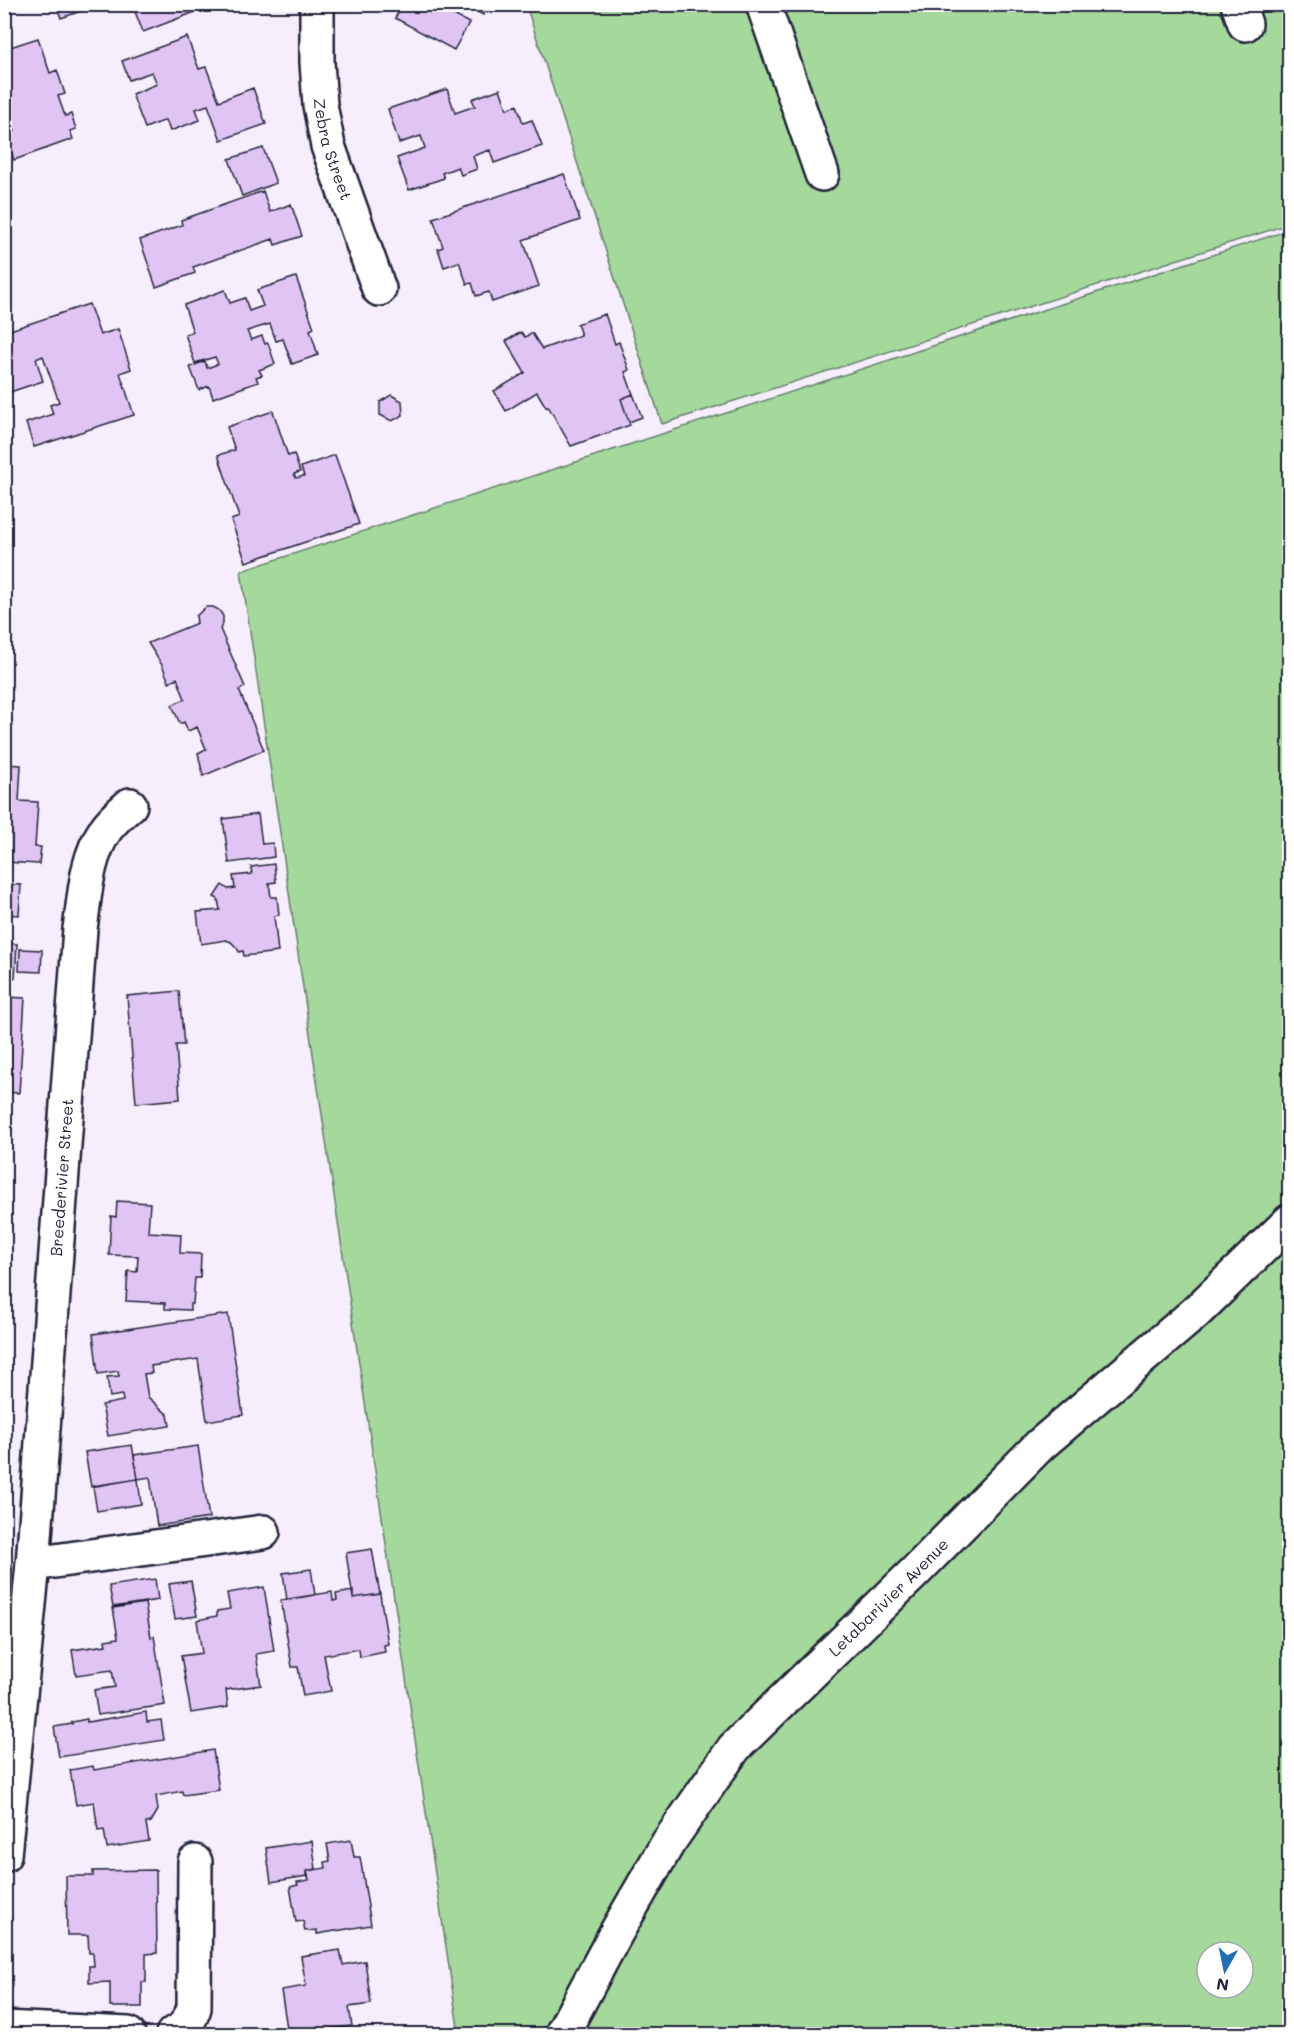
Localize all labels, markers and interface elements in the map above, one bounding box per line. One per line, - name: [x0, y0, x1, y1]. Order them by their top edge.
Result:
- street label: Zebra Street: [310, 98, 357, 203]
- street label: Breederivier Street: [45, 1098, 77, 1257]
- street label: Letabarivier Avenue: [824, 1533, 953, 1661]
- north arrow: [1195, 1940, 1255, 2000]
- text: N: [1215, 1974, 1230, 1997]

